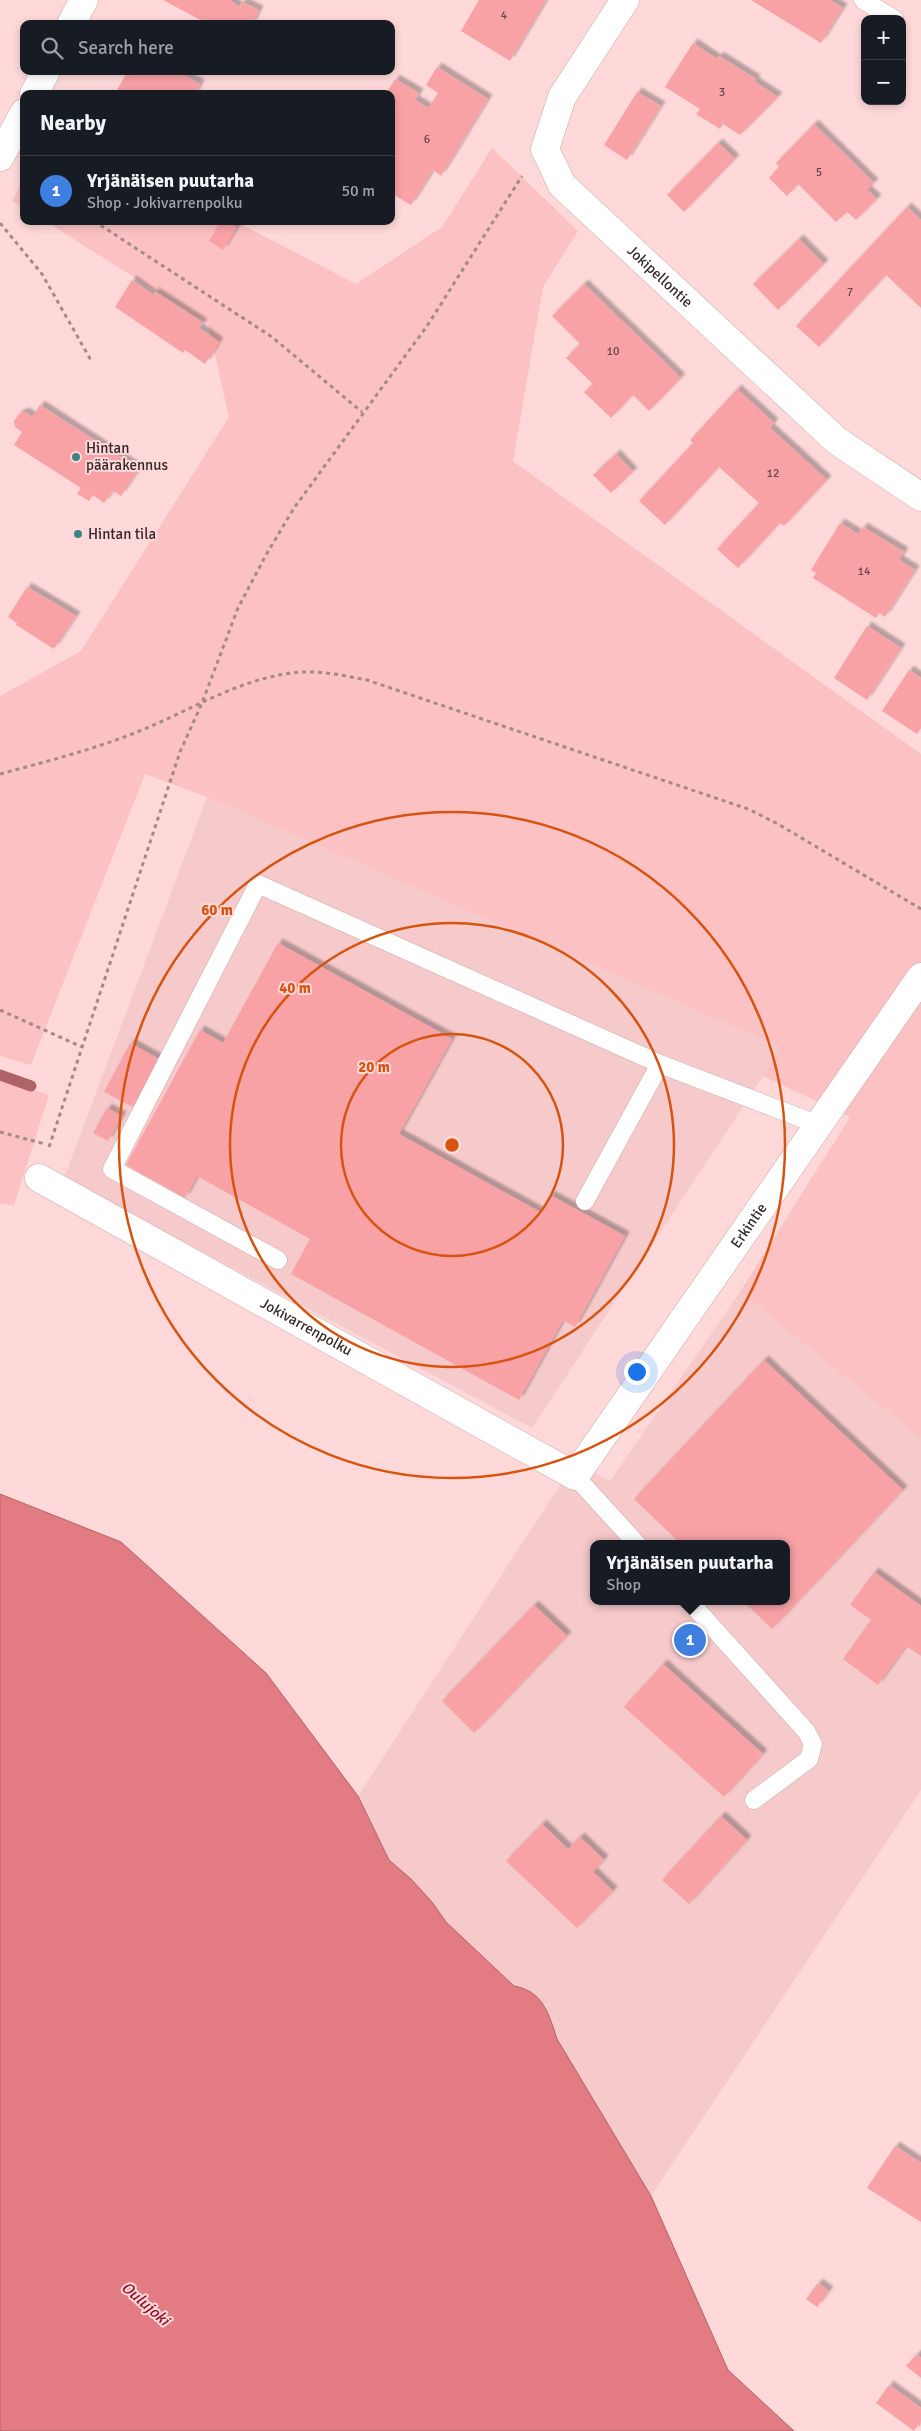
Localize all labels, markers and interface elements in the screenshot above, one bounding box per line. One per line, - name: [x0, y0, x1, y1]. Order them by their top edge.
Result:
- house number: 4: [501, 8, 508, 23]
- map controls: [861, 15, 906, 105]
- button: +: [861, 15, 906, 60]
- search box: [20, 20, 395, 75]
- icon: search: [38, 34, 66, 62]
- text: Search here: [78, 36, 174, 60]
- button: −: [861, 60, 906, 105]
- house number: 3: [719, 85, 725, 100]
- text: Nearby: [40, 110, 106, 136]
- house number: 6: [424, 132, 430, 147]
- house number: 5: [816, 165, 822, 180]
- text: Yrjänäisen puutarha: [87, 169, 254, 193]
- text: 1: [52, 181, 60, 201]
- text: 50 m: [341, 181, 375, 201]
- text: Shop · Jokivarrenpolku: [87, 193, 243, 213]
- street label: Jokipellontie: [623, 241, 696, 311]
- house number: 7: [847, 285, 853, 300]
- house number: 10: [607, 344, 619, 359]
- place label: Hintan päärakennus: [86, 439, 168, 474]
- marker: Hintan päärakennus: [70, 451, 82, 463]
- house number: 12: [767, 466, 779, 481]
- place label: Hintan tila: [88, 525, 156, 543]
- marker: Hintan tila: [72, 528, 84, 540]
- house number: 14: [858, 564, 871, 579]
- text: 60 m: [201, 901, 233, 919]
- text: 40 m: [279, 979, 311, 997]
- text: 20 m: [358, 1058, 390, 1076]
- centre of rings: [443, 1136, 461, 1154]
- street label: Erkintie: [727, 1200, 770, 1252]
- street label: Jokivarrenpolku: [257, 1294, 356, 1359]
- your location: [624, 1359, 650, 1385]
- popup: [590, 1540, 790, 1605]
- text: Yrjänäisen puutarha: [607, 1551, 774, 1575]
- text: Shop: [607, 1575, 641, 1595]
- pin: 1: [674, 1621, 706, 1659]
- water label: Oulujoki: [117, 2277, 175, 2331]

